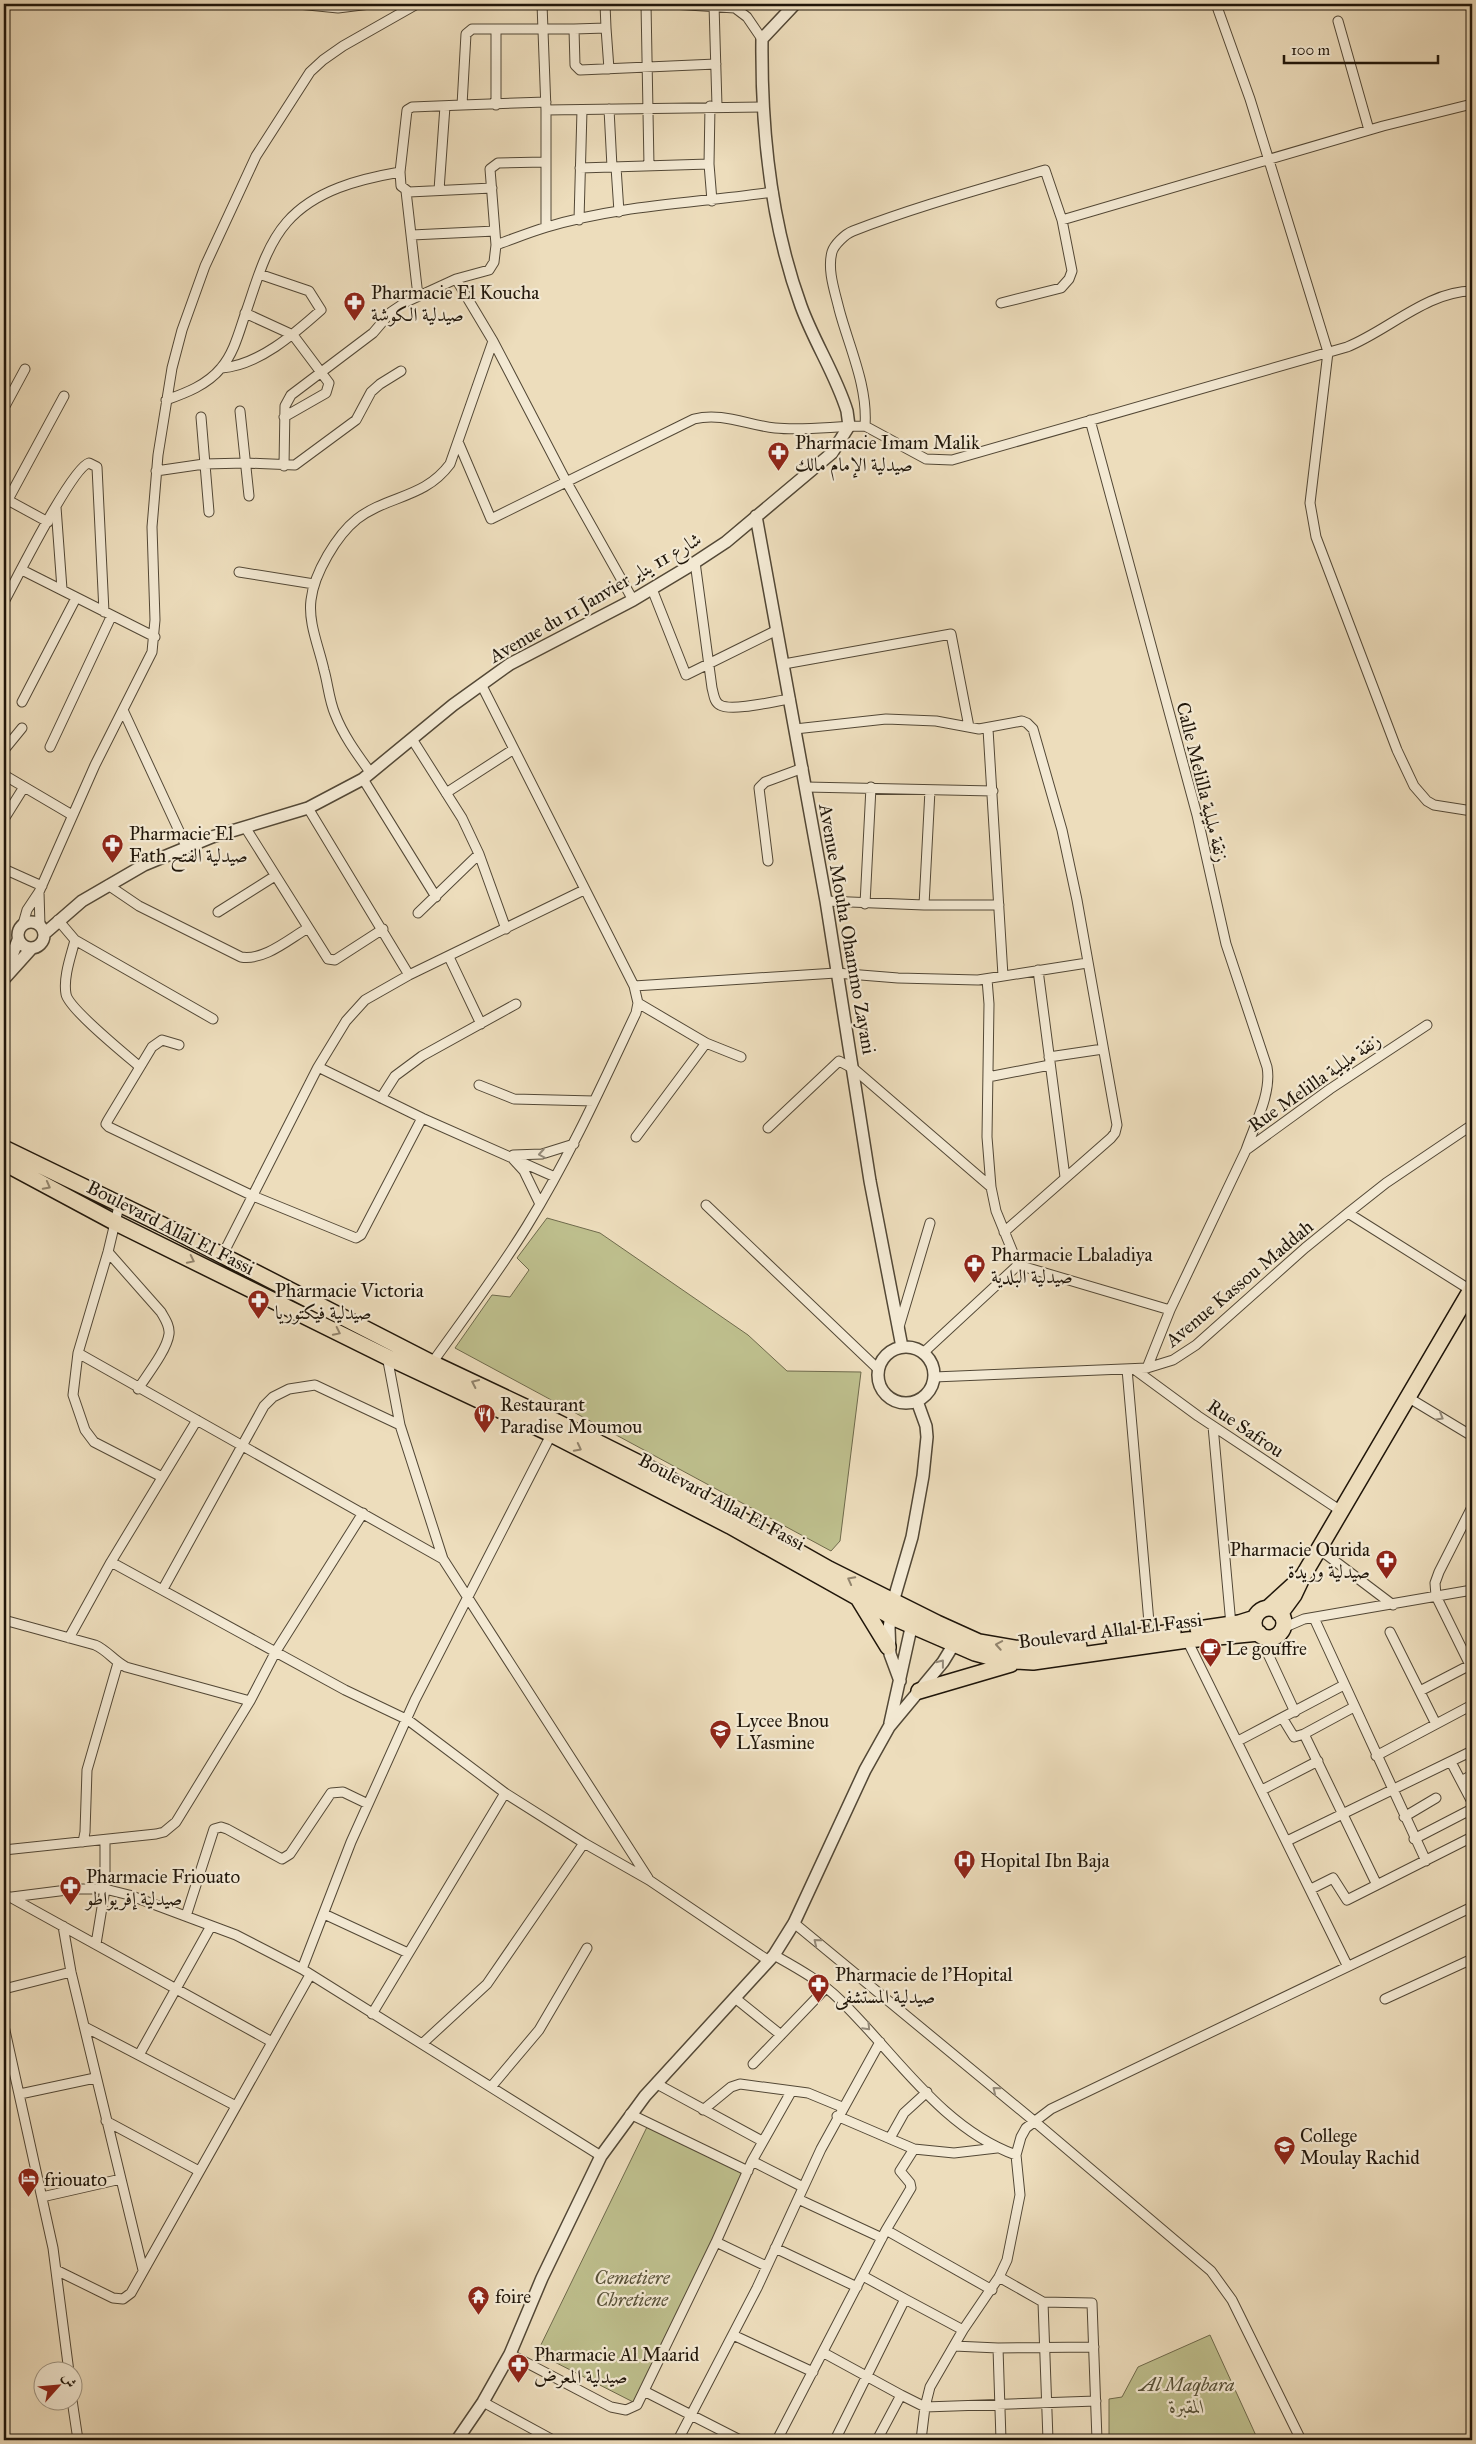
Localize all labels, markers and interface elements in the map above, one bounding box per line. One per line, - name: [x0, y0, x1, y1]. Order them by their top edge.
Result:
- scale bar: [1284, 32, 1437, 64]
- text: 100 m: [1291, 41, 1331, 59]
- place label: Pharmacie El Koucha صيدلية الكوشة: [371, 281, 540, 327]
- pharmacy icon: Pharmacie El Koucha صيدلية الكوشة: [343, 291, 367, 322]
- place label: Pharmacie Imam Malik صيدلية الإمام مالك: [795, 431, 980, 481]
- pharmacy icon: Pharmacie Imam Malik صيدلية الإمام مالك: [767, 441, 791, 472]
- street label: Avenue du 11 Janvier شارع 11 يناير: [484, 527, 707, 672]
- street label: Calle Melilla زنقة مليلية: [1171, 700, 1234, 865]
- street label: Avenue Mouha Ohammo Zayani: [814, 801, 881, 1056]
- place label: Pharmacie El Fath صيدلية الفتح: [129, 822, 248, 873]
- pharmacy icon: Pharmacie El Fath صيدلية الفتح: [101, 832, 125, 863]
- street label: Rue Melilla زنقة مليلية: [1244, 1028, 1385, 1137]
- one-way arrow: [538, 1148, 546, 1158]
- street label: Boulevard Allal El Fassi: [83, 1175, 259, 1280]
- one-way arrow: [42, 1180, 51, 1190]
- street label: Avenue Kassou Maddah: [1160, 1215, 1318, 1353]
- place label: Pharmacie Lbaladiya صيدلية البلدية: [991, 1243, 1153, 1289]
- pharmacy icon: Pharmacie Lbaladiya صيدلية البلدية: [963, 1253, 987, 1284]
- one-way arrow: [186, 1254, 195, 1264]
- place label: Pharmacie Victoria صيدلية فيكتوريا: [275, 1279, 425, 1325]
- pharmacy icon: Pharmacie Victoria صيدلية فيكتوريا: [247, 1289, 271, 1320]
- one-way arrow: [332, 1326, 341, 1337]
- one-way arrow: [471, 1379, 480, 1390]
- place label: Restaurant Paradise Moumou: [500, 1393, 642, 1438]
- street label: Rue Safrou: [1203, 1394, 1288, 1462]
- restaurant icon: Restaurant Paradise Moumou: [472, 1403, 496, 1434]
- one-way arrow: [1435, 1410, 1444, 1420]
- one-way arrow: [573, 1442, 582, 1452]
- street label: Boulevard Allal El Fassi: [635, 1448, 809, 1555]
- place label: Pharmacie Ourida صيدلية وريدة: [1230, 1538, 1371, 1583]
- pharmacy icon: Pharmacie Ourida صيدلية وريدة: [1374, 1548, 1398, 1579]
- one-way arrow: [847, 1576, 856, 1586]
- street label: Boulevard Allal El Fassi: [1017, 1608, 1203, 1653]
- cafe icon: Le gouffre: [1198, 1636, 1222, 1667]
- place label: Le gouffre: [1226, 1637, 1307, 1661]
- one-way arrow: [995, 1641, 1004, 1651]
- one-way arrow: [936, 1660, 944, 1669]
- place label: Lycee Bnou LYasmine: [736, 1709, 829, 1754]
- school or university icon: Lycee Bnou LYasmine: [708, 1719, 732, 1750]
- hospital icon: Hopital Ibn Baja: [952, 1848, 976, 1879]
- place label: Hopital Ibn Baja: [980, 1849, 1110, 1872]
- place label: Pharmacie Friouato صيدلية إفريواطو: [84, 1865, 241, 1911]
- pharmacy icon: Pharmacie Friouato صيدلية إفريواطو: [58, 1875, 82, 1906]
- one-way arrow: [813, 1939, 822, 1948]
- place label: Pharmacie de l'Hopital صيدلية المستشفى: [835, 1963, 1013, 2010]
- pharmacy icon: Pharmacie de l'Hopital صيدلية المستشفى: [807, 1973, 831, 2004]
- one-way arrow: [861, 2022, 870, 2031]
- one-way arrow: [993, 2087, 1002, 2095]
- place label: College Moulay Rachid: [1300, 2124, 1420, 2169]
- school or university icon: College Moulay Rachid: [1272, 2134, 1296, 2165]
- hotel icon: friouato: [16, 2167, 40, 2198]
- place label: friouato: [44, 2168, 107, 2191]
- park label: Cemetiere Chretiene: [594, 2266, 671, 2311]
- temple icon: foire: [467, 2284, 491, 2315]
- place label: foire: [495, 2285, 531, 2308]
- place label: Pharmacie Al Maarid صيدلية المعرض: [534, 2343, 700, 2389]
- pharmacy icon: Pharmacie Al Maarid صيدلية المعرض: [506, 2353, 530, 2384]
- north arrow: [32, 2362, 82, 2412]
- text: ش: [58, 2370, 80, 2390]
- park label: Al Maqbara المقبرة: [1137, 2373, 1235, 2418]

